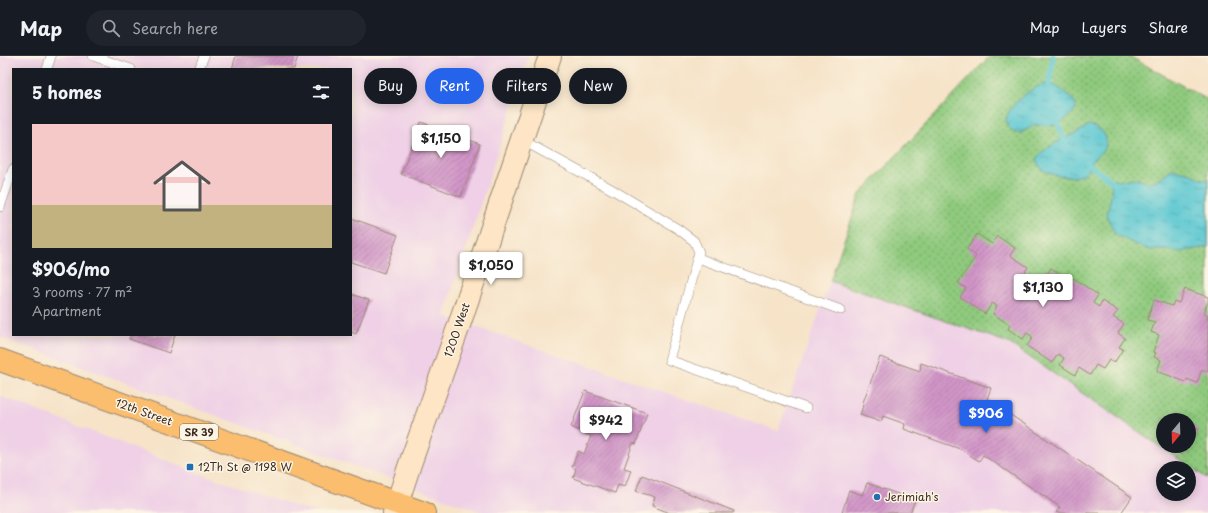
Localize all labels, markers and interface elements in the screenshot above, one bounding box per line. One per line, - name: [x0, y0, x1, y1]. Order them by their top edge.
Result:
- search box: [86, 10, 366, 46]
- text: Map: [20, 14, 62, 42]
- text: Search here: [132, 16, 218, 39]
- icon: search: [100, 17, 122, 39]
- text: Map: [1030, 17, 1060, 38]
- text: Layers: [1082, 17, 1127, 38]
- text: Share: [1149, 17, 1188, 38]
- chip: Buy: [364, 68, 417, 104]
- chip: Rent: [425, 68, 484, 104]
- chip: Filters: [492, 68, 561, 104]
- chip: New: [569, 68, 627, 104]
- text: 5 homes: [32, 79, 102, 105]
- icon: filters: [310, 81, 332, 103]
- pin: $1,150: [408, 125, 474, 159]
- text: $1,150: [421, 128, 461, 147]
- icon: home: [146, 150, 218, 222]
- pin: $1,050: [458, 252, 524, 286]
- text: $1,050: [469, 255, 513, 274]
- text: $906/mo: [32, 256, 110, 282]
- pin: $1,130: [1010, 274, 1076, 308]
- text: $1,130: [1023, 277, 1063, 296]
- text: 3 rooms · 77 m²: [32, 282, 133, 301]
- street label: 1200 West: [439, 300, 474, 359]
- text: Apartment: [32, 301, 101, 320]
- street label: 12th Street: [113, 393, 175, 430]
- pin: $906: [962, 400, 1010, 434]
- text: $906: [969, 403, 1003, 422]
- pin: $942: [582, 407, 630, 441]
- text: $942: [589, 410, 623, 429]
- north arrow: [1156, 413, 1196, 453]
- map controls: [1156, 413, 1196, 501]
- road number: SR 39: [180, 424, 218, 440]
- place label: 12Th St @ 1198 W: [198, 458, 292, 475]
- button: layers: [1156, 461, 1196, 501]
- marker: 12Th St @ 1198 W: [185, 462, 195, 472]
- place label: Jerimiah's: [885, 488, 939, 505]
- marker: Jerimiah's: [872, 492, 882, 502]

